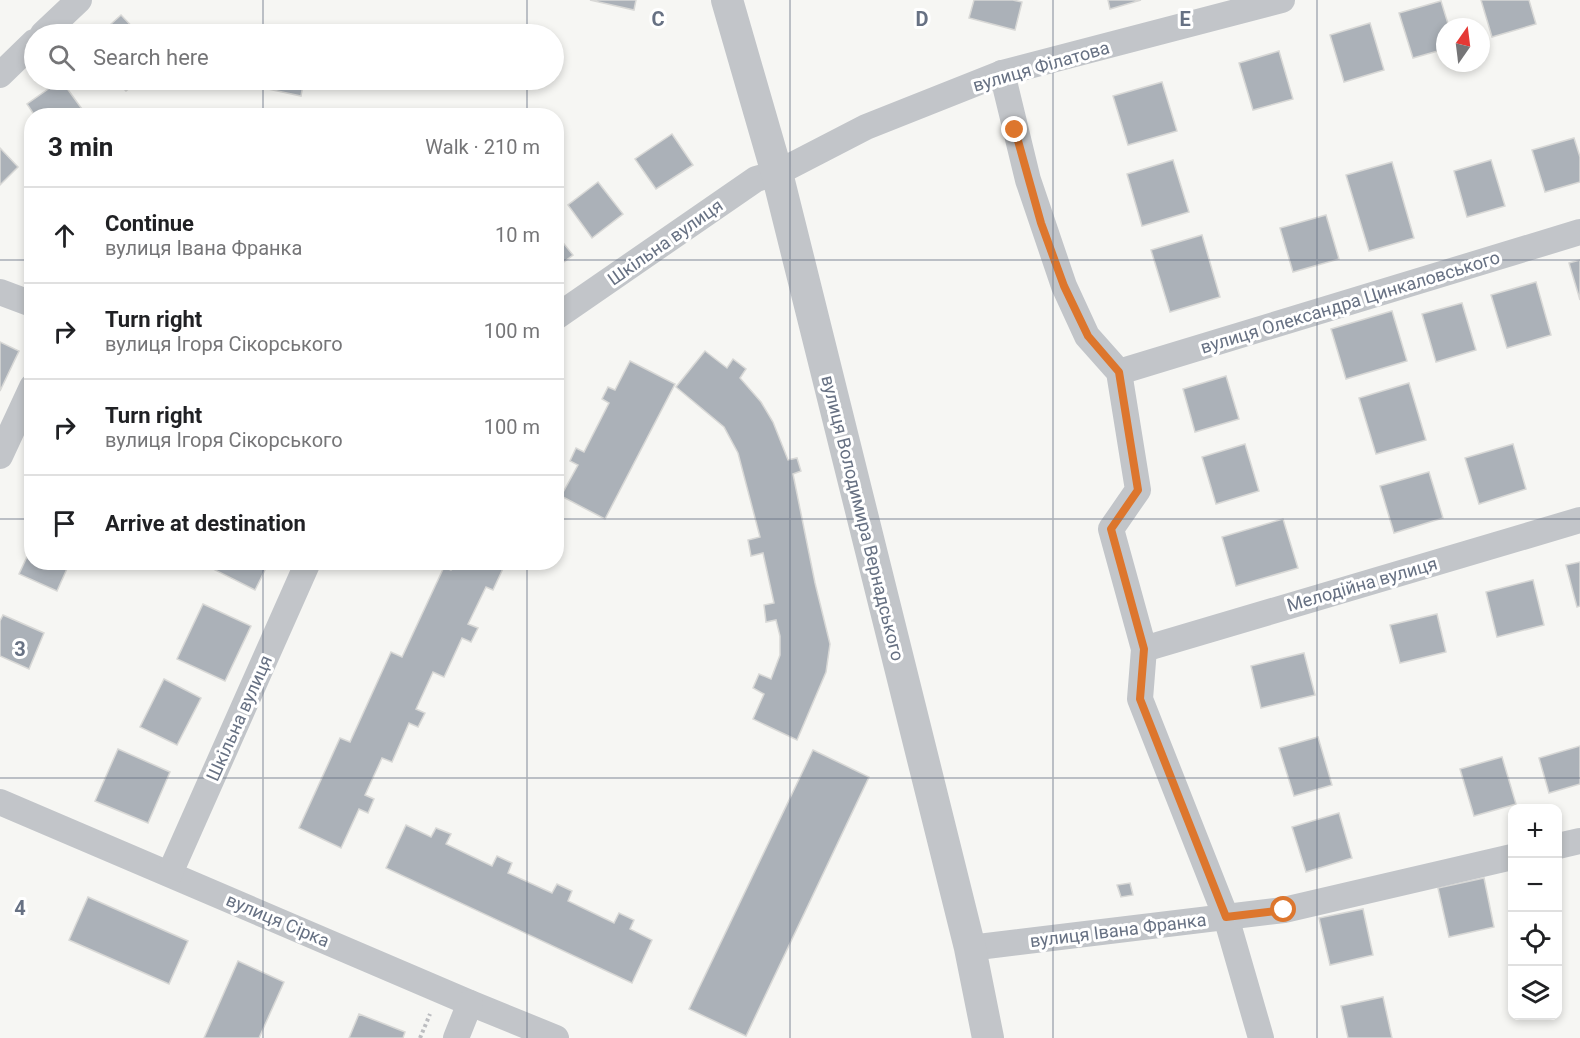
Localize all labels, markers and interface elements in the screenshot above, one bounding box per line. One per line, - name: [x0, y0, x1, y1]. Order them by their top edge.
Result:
- text: C: [651, 7, 665, 31]
- text: D: [916, 7, 929, 31]
- text: E: [1179, 7, 1191, 31]
- north arrow: [1436, 18, 1490, 72]
- search box: [24, 24, 564, 90]
- street label: вулиця Філатова: [970, 36, 1112, 96]
- icon: search: [45, 41, 78, 74]
- text: Search here: [93, 45, 209, 70]
- route end: [1001, 116, 1027, 142]
- text: 3 min: [48, 132, 113, 162]
- text: Walk · 210 m: [425, 135, 540, 159]
- street label: Шкільна вулиця: [603, 194, 727, 290]
- text: Continue: [105, 211, 194, 236]
- icon: ahead: [48, 219, 81, 252]
- text: 10 m: [495, 223, 540, 247]
- text: вулиця Івана Франка: [105, 236, 302, 260]
- street label: вулиця Олександра Цинкаловського: [1198, 246, 1502, 358]
- text: Turn right: [105, 307, 202, 332]
- icon: right: [48, 315, 81, 348]
- text: 100 m: [484, 319, 540, 343]
- text: вулиця Ігоря Сікорського: [105, 332, 343, 356]
- street label: вулиця Володимира Вернадського: [817, 373, 909, 663]
- text: Turn right: [105, 403, 202, 428]
- icon: right: [48, 411, 81, 444]
- text: 100 m: [484, 415, 540, 439]
- text: вулиця Ігоря Сікорського: [105, 428, 343, 452]
- icon: arrive: [48, 507, 81, 540]
- text: Arrive at destination: [105, 511, 306, 536]
- street label: Мелодійна вулиця: [1284, 552, 1440, 616]
- text: 3: [14, 637, 26, 661]
- street label: Шкільна вулиця: [202, 652, 276, 784]
- map controls: [1508, 804, 1562, 1020]
- button: +: [1508, 804, 1562, 858]
- button: −: [1508, 858, 1562, 912]
- street label: вулиця Сірка: [223, 889, 333, 951]
- text: 4: [14, 896, 26, 920]
- route start: [1270, 896, 1296, 922]
- street label: вулиця Івана Франка: [1029, 909, 1207, 951]
- button: locate: [1508, 912, 1562, 966]
- button: layers: [1508, 966, 1562, 1020]

